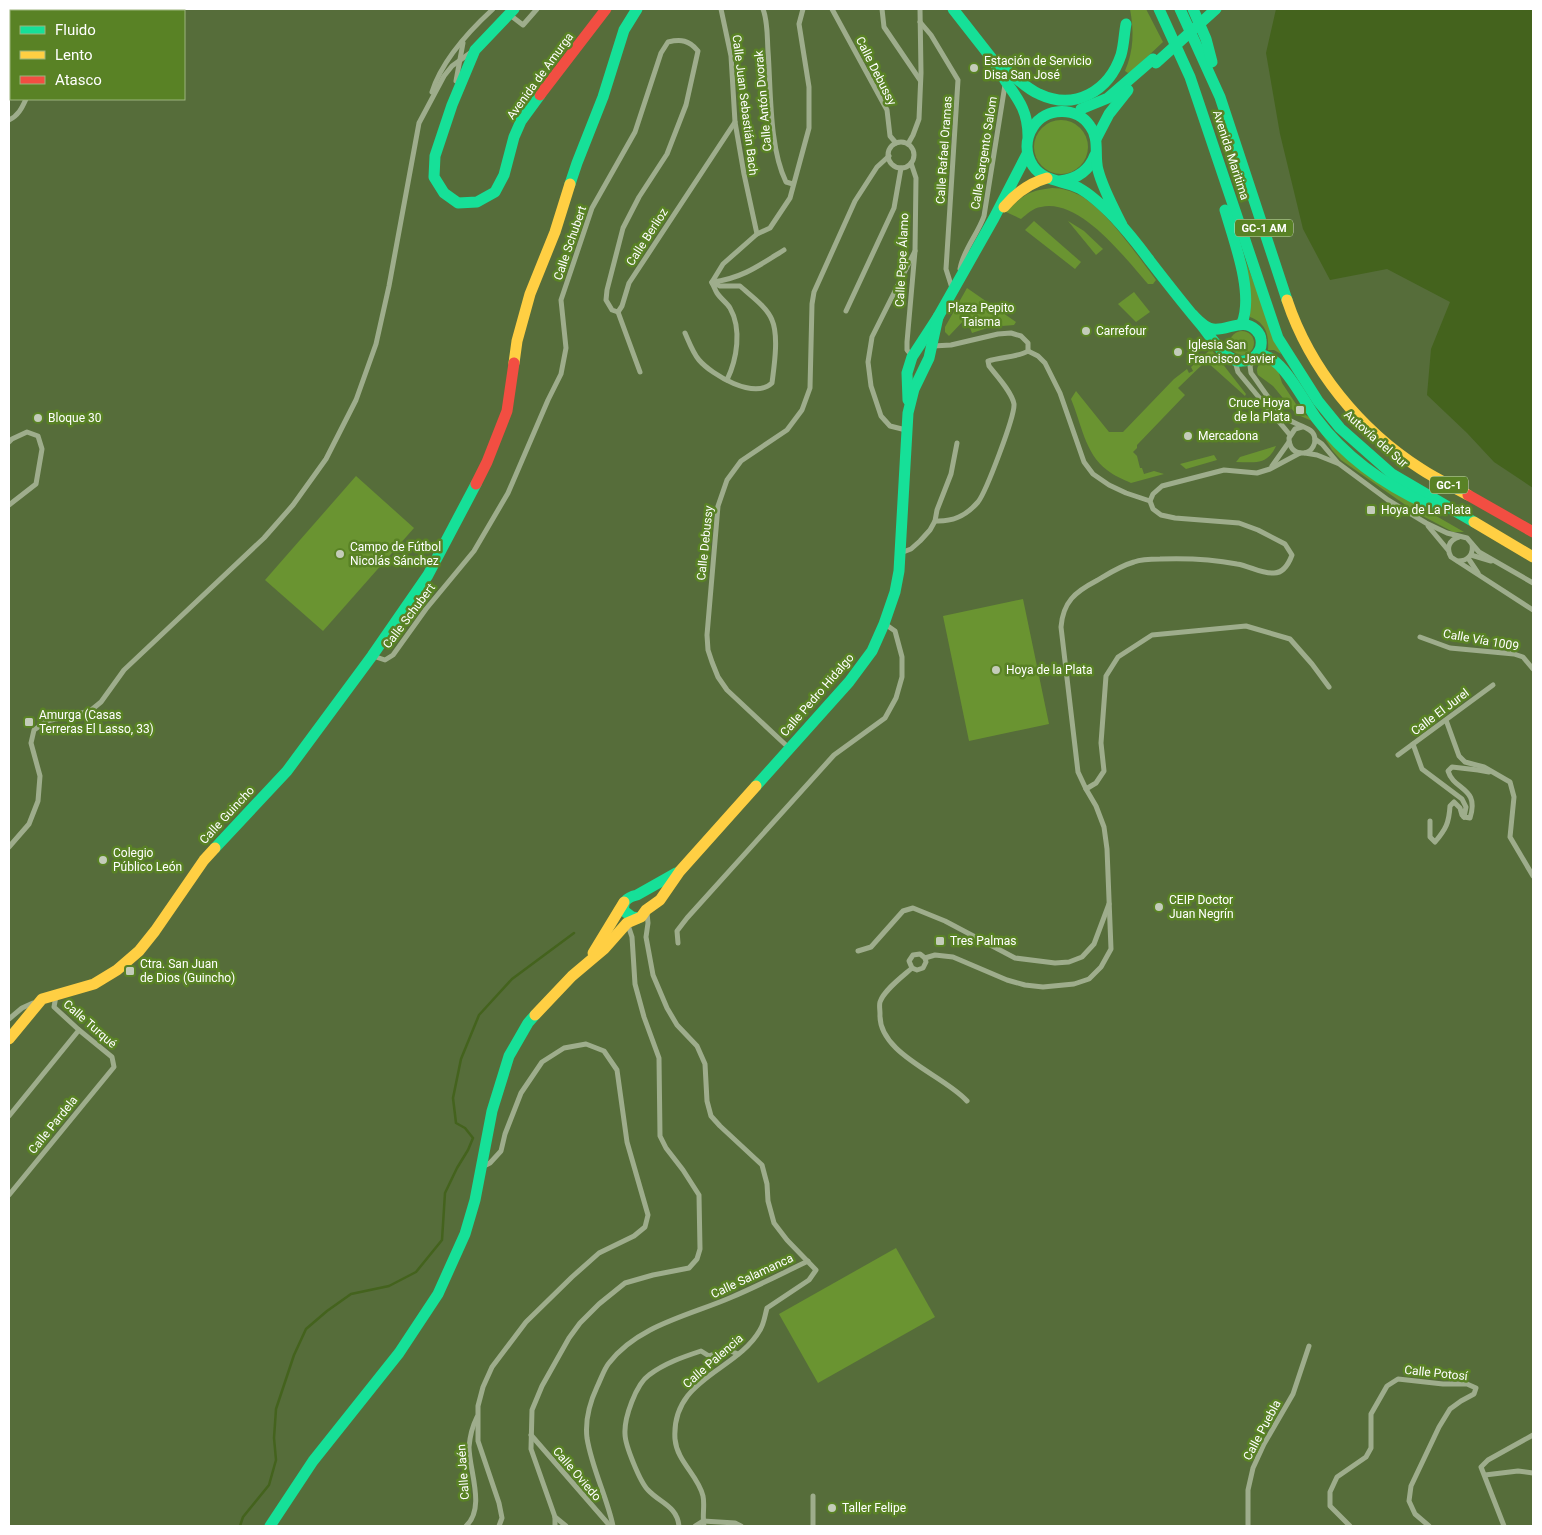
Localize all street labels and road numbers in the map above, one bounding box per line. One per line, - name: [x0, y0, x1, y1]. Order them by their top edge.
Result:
- street label: Avenida de Amurga: [504, 30, 576, 122]
- street label: Calle Juan Sebastián Bach: [729, 34, 761, 176]
- street label: Calle Debussy: [853, 34, 899, 108]
- street label: Calle Antón Dvorak: [752, 49, 774, 152]
- street label: Calle Sargento Salom: [968, 95, 1000, 211]
- street label: Calle Rafael Oramas: [933, 96, 955, 204]
- street label: Avenida Maritima: [1210, 108, 1252, 202]
- street label: Calle Schubert: [551, 204, 589, 282]
- street label: Calle Berlioz: [623, 205, 671, 268]
- street label: Calle Pepe Álamo: [892, 212, 911, 307]
- road number: GC-1 AM: [1235, 220, 1293, 237]
- street label: Autovía del Sur: [1341, 407, 1411, 471]
- road number: GC-1: [1430, 476, 1468, 494]
- street label: Calle Debussy: [694, 505, 716, 581]
- street label: Calle Schubert: [380, 581, 438, 651]
- street label: Calle Vía 1009: [1442, 626, 1520, 654]
- street label: Calle Pedro Hidalgo: [777, 651, 857, 739]
- street label: Calle El Jurel: [1408, 686, 1472, 738]
- street label: Calle Guincho: [197, 783, 257, 847]
- street label: Calle Turqué: [60, 997, 120, 1051]
- street label: Calle Pardela: [26, 1093, 80, 1157]
- street label: Calle Salamanca: [709, 1251, 795, 1301]
- street label: Calle Palencia: [680, 1331, 746, 1391]
- street label: Calle Potosí: [1404, 1363, 1469, 1383]
- street label: Calle Puebla: [1240, 1397, 1284, 1463]
- street label: Calle Jaén: [454, 1444, 472, 1500]
- street label: Calle Oviedo: [550, 1444, 604, 1504]

